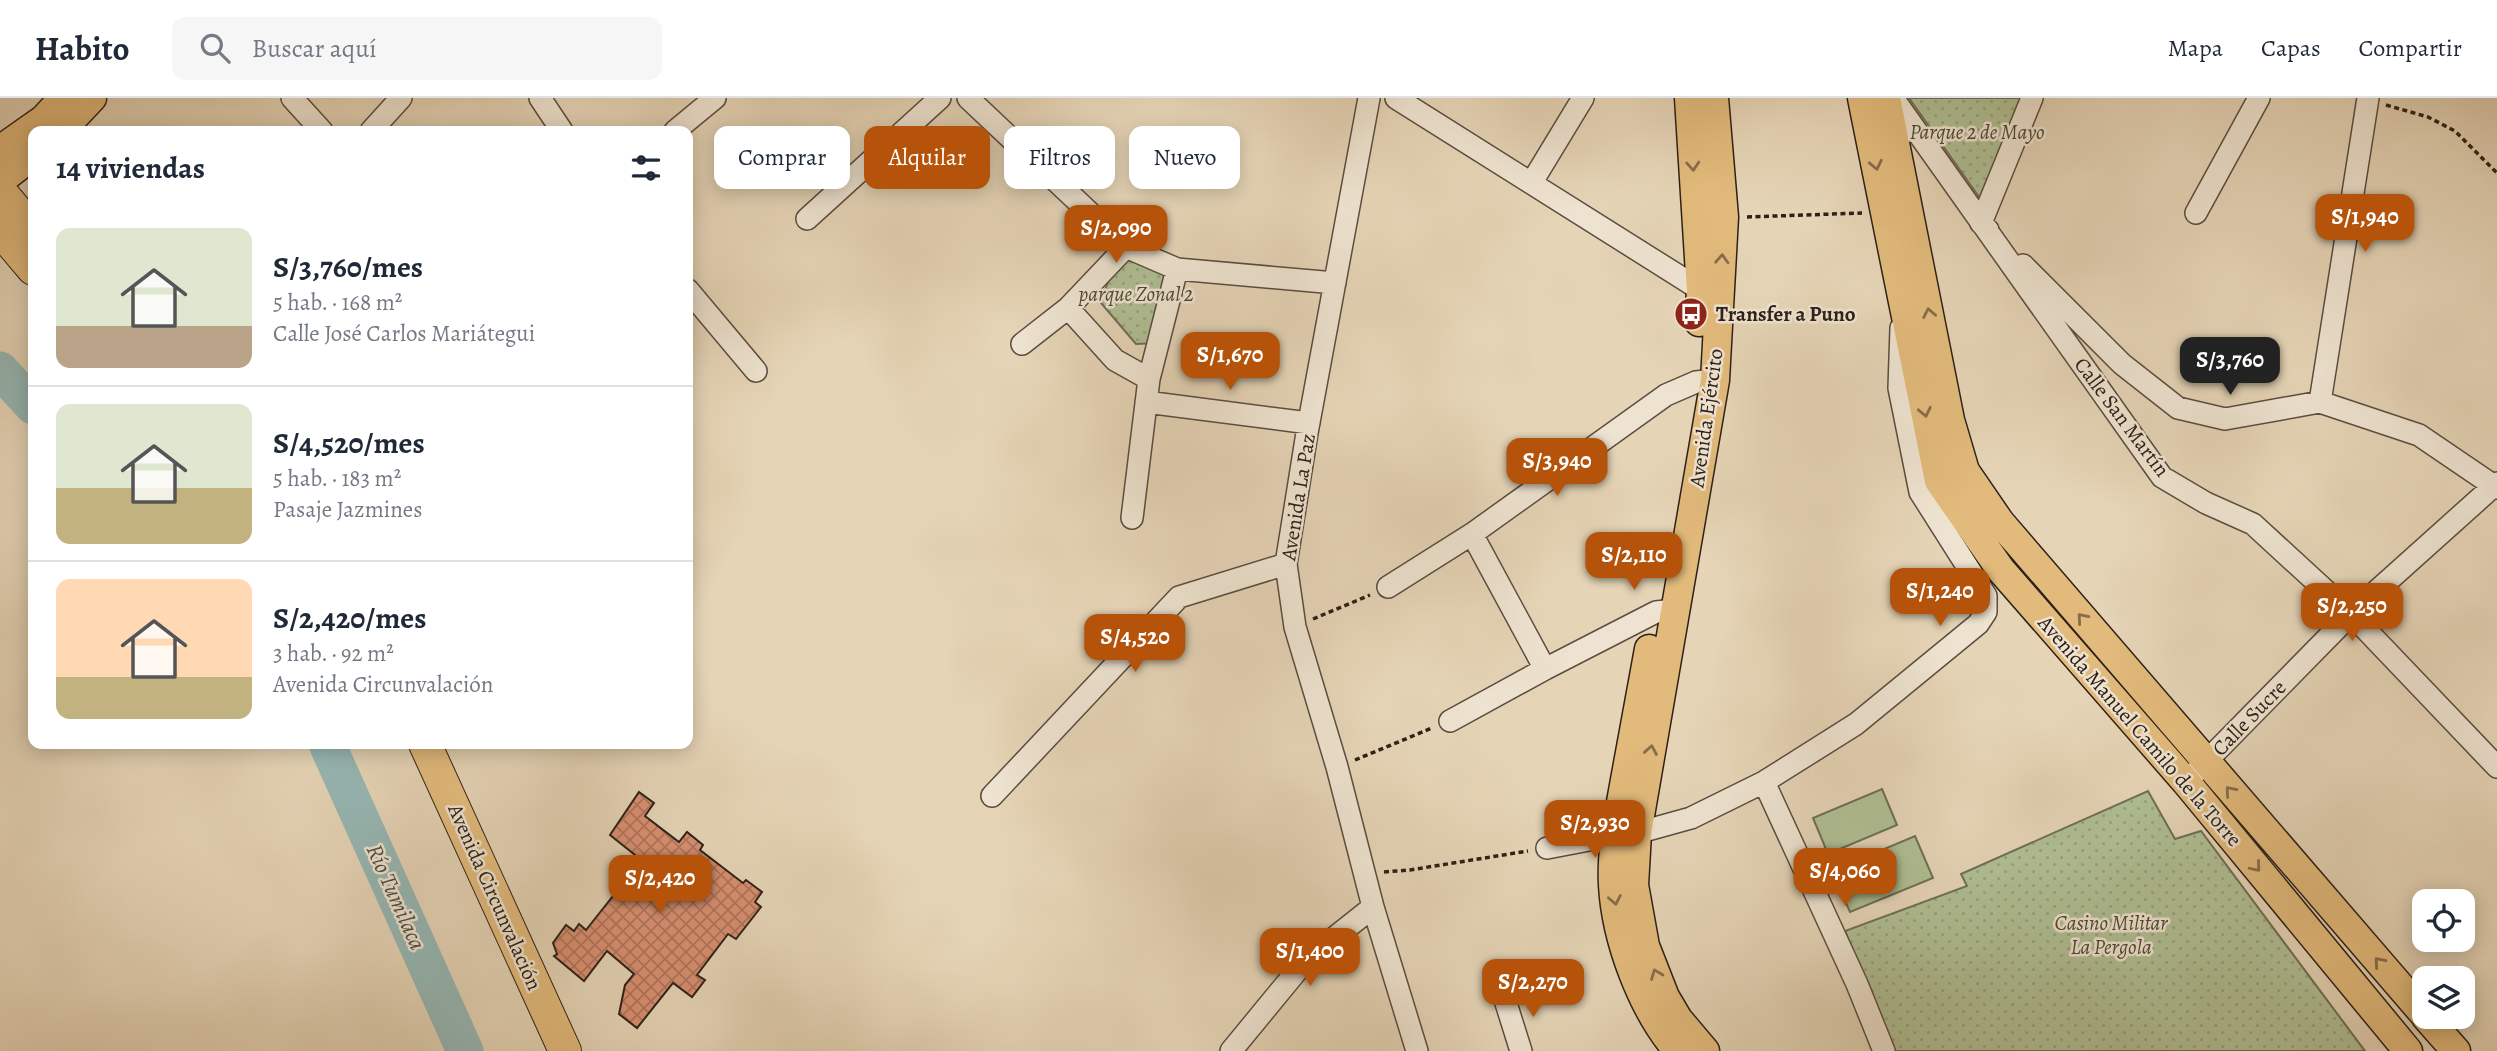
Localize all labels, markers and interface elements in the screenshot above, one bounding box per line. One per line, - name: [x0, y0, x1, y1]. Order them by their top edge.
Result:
- search box: [172, 17, 662, 80]
- text: Habito: [35, 26, 130, 71]
- icon: search: [196, 29, 234, 67]
- text: Buscar aquí: [252, 31, 377, 66]
- text: Mapa: [2168, 32, 2223, 64]
- text: Capas: [2261, 32, 2321, 64]
- text: Compartir: [2359, 32, 2462, 64]
- park label: Parque 2 de Mayo: [1909, 118, 2045, 146]
- chip: Comprar: [714, 126, 850, 189]
- chip: Alquilar: [864, 126, 990, 189]
- chip: Filtros: [1004, 126, 1115, 189]
- chip: Nuevo: [1129, 126, 1240, 189]
- text: 14 viviendas: [56, 148, 205, 188]
- icon: filters: [627, 149, 665, 187]
- one-way arrow: [1868, 159, 1883, 171]
- one-way arrow: [1685, 161, 1700, 172]
- pin: S/1,940: [2300, 194, 2430, 254]
- text: S/1,940: [2331, 201, 2399, 232]
- pin: S/2,090: [1051, 206, 1181, 265]
- text: S/2,090: [1080, 212, 1152, 243]
- text: S/3,760/mes: [273, 247, 423, 287]
- one-way arrow: [1714, 253, 1729, 264]
- icon: home: [112, 256, 196, 340]
- park label: parque Zonal 2: [1077, 280, 1194, 308]
- text: 5 hab. · 168 m²: [273, 287, 402, 318]
- bus stop icon: Transfer a Puno: [1672, 295, 1710, 333]
- place label: Transfer a Puno: [1716, 300, 1856, 328]
- one-way arrow: [1922, 307, 1937, 319]
- text: Calle José Carlos Mariátegui: [273, 318, 535, 349]
- pin: S/1,670: [1165, 332, 1295, 392]
- pin: S/3,760: [2165, 338, 2295, 397]
- text: S/1,670: [1197, 339, 1263, 370]
- text: S/3,760: [2196, 344, 2264, 375]
- street label: Avenida Ejército: [1682, 347, 1730, 490]
- street label: Calle San Martín: [2068, 352, 2176, 482]
- one-way arrow: [1917, 406, 1932, 418]
- text: S/4,520/mes: [273, 423, 425, 463]
- icon: home: [112, 432, 196, 516]
- street label: Avenida La Paz: [1274, 432, 1322, 563]
- pin: S/3,940: [1492, 438, 1622, 498]
- text: S/3,940: [1522, 445, 1592, 476]
- text: 5 hab. · 183 m²: [273, 463, 401, 494]
- text: Pasaje Jazmines: [273, 494, 422, 525]
- pin: S/2,110: [1569, 532, 1699, 592]
- text: S/2,110: [1601, 539, 1667, 570]
- pin: S/1,240: [1875, 568, 2005, 628]
- text: S/1,240: [1906, 575, 1974, 606]
- pin: S/2,250: [2287, 584, 2417, 643]
- text: S/2,250: [2317, 590, 2387, 621]
- text: S/2,420/mes: [273, 598, 426, 638]
- icon: home: [112, 607, 196, 691]
- street label: Avenida Manuel Camilo de la Torre: [2031, 609, 2248, 853]
- one-way arrow: [2078, 613, 2090, 626]
- pin: S/4,520: [1070, 614, 1200, 674]
- text: S/4,520: [1100, 621, 1170, 652]
- text: 3 hab. · 92 m²: [273, 638, 394, 669]
- text: Avenida Circunvalación: [273, 669, 493, 700]
- street label: Calle Sucre: [2206, 674, 2292, 762]
- one-way arrow: [1643, 744, 1658, 756]
- one-way arrow: [2226, 786, 2238, 799]
- street label: Avenida Circunvalación: [441, 798, 549, 995]
- pin: S/2,930: [1530, 800, 1660, 860]
- text: S/2,930: [1560, 807, 1630, 838]
- water label: Río Tumilaca: [359, 839, 433, 955]
- pin: S/4,060: [1780, 848, 1910, 908]
- text: S/4,060: [1810, 855, 1880, 886]
- pin: S/2,420: [595, 856, 725, 915]
- one-way arrow: [2248, 859, 2261, 872]
- text: S/2,420: [625, 862, 695, 893]
- map controls: [2412, 889, 2475, 1029]
- button: locate: [2412, 889, 2475, 952]
- one-way arrow: [1607, 894, 1622, 906]
- park label: Casino Militar La Pergola: [2055, 909, 2168, 961]
- pin: S/1,400: [1245, 928, 1375, 988]
- text: S/1,400: [1276, 935, 1344, 966]
- one-way arrow: [2375, 958, 2387, 971]
- pin: S/2,270: [1468, 960, 1598, 1019]
- text: S/2,270: [1498, 966, 1568, 997]
- button: layers: [2412, 966, 2475, 1029]
- one-way arrow: [1651, 968, 1665, 980]

